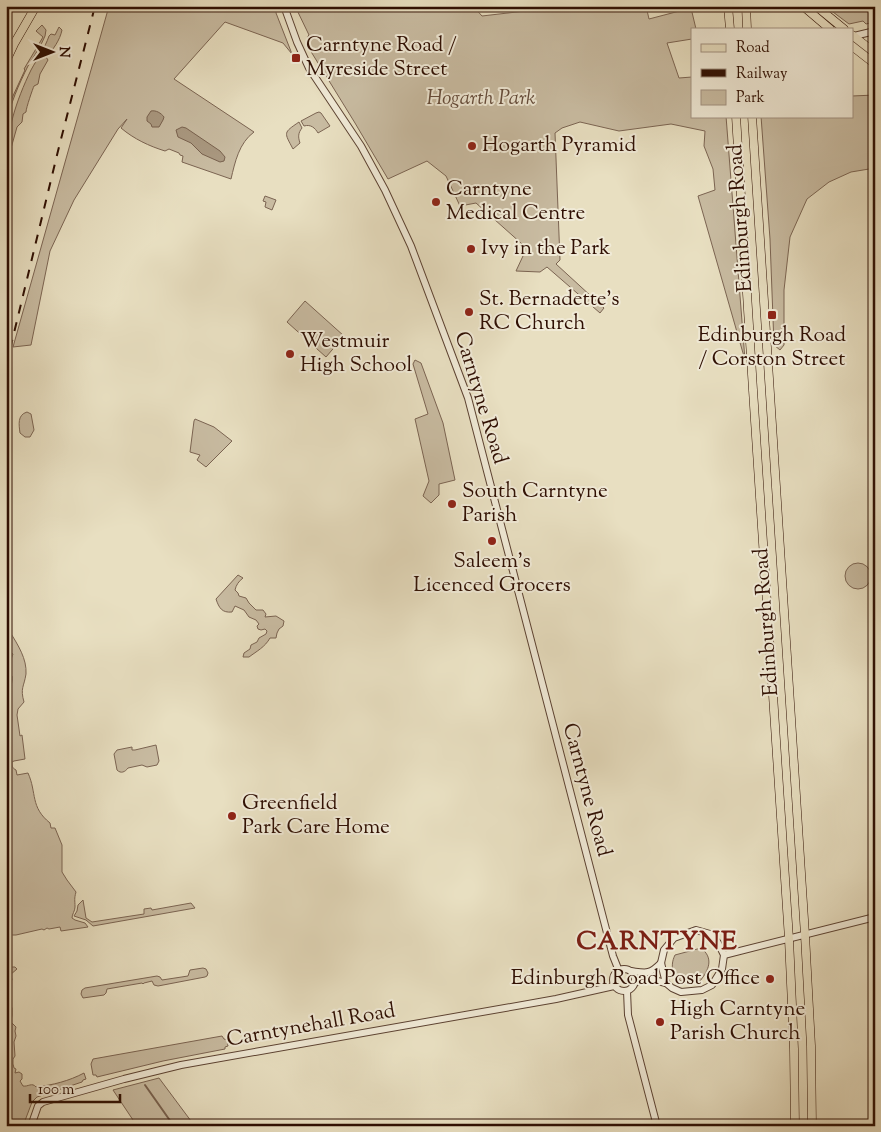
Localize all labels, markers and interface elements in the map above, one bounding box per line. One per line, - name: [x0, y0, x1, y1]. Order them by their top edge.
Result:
- north arrow: [28, 28, 78, 78]
- legend: [691, 28, 854, 118]
- place label: Carntyne Road / Myreside Street: [306, 31, 457, 85]
- text: Road: [736, 38, 770, 59]
- text: N: [53, 46, 73, 58]
- marker: Carntyne Road / Myreside Street: [290, 52, 302, 64]
- text: Railway: [736, 64, 788, 85]
- park label: Hogarth Park: [426, 84, 536, 114]
- text: Park: [736, 88, 765, 109]
- place label: Hogarth Pyramid: [482, 131, 636, 161]
- marker: Hogarth Pyramid: [466, 140, 478, 152]
- street label: Edinburgh Road: [721, 143, 761, 293]
- place label: Carntyne Medical Centre: [446, 175, 585, 229]
- marker: Carntyne Medical Centre: [430, 196, 442, 208]
- place label: Ivy in the Park: [481, 234, 611, 264]
- marker: Ivy in the Park: [465, 243, 477, 255]
- place label: St. Bernadette's RC Church: [479, 285, 620, 339]
- marker: St. Bernadette's RC Church: [463, 306, 475, 318]
- marker: Edinburgh Road / Corston Street: [766, 309, 778, 321]
- place label: Edinburgh Road / Corston Street: [698, 321, 846, 375]
- place label: Westmuir High School: [300, 327, 412, 381]
- street label: Carntyne Road: [446, 328, 514, 468]
- marker: Westmuir High School: [284, 348, 296, 360]
- place label: South Carntyne Parish: [462, 477, 608, 531]
- marker: South Carntyne Parish: [446, 498, 458, 510]
- marker: Saleem's Licenced Grocers: [486, 535, 498, 547]
- place label: Saleem's Licenced Grocers: [413, 547, 571, 601]
- street label: Edinburgh Road: [747, 547, 787, 697]
- street label: Carntyne Road: [554, 720, 618, 860]
- place label: Greenfield Park Care Home: [242, 789, 390, 843]
- marker: Greenfield Park Care Home: [226, 810, 238, 822]
- district label: CARNTYNE: [576, 924, 738, 961]
- place label: Edinburgh Road Post Office: [511, 964, 760, 994]
- marker: Edinburgh Road Post Office: [764, 973, 776, 985]
- place label: High Carntyne Parish Church: [670, 995, 805, 1049]
- street label: Carntynehall Road: [224, 996, 398, 1056]
- marker: High Carntyne Parish Church: [654, 1016, 666, 1028]
- scale bar: [30, 1072, 120, 1104]
- text: 100 m: [38, 1080, 75, 1101]

